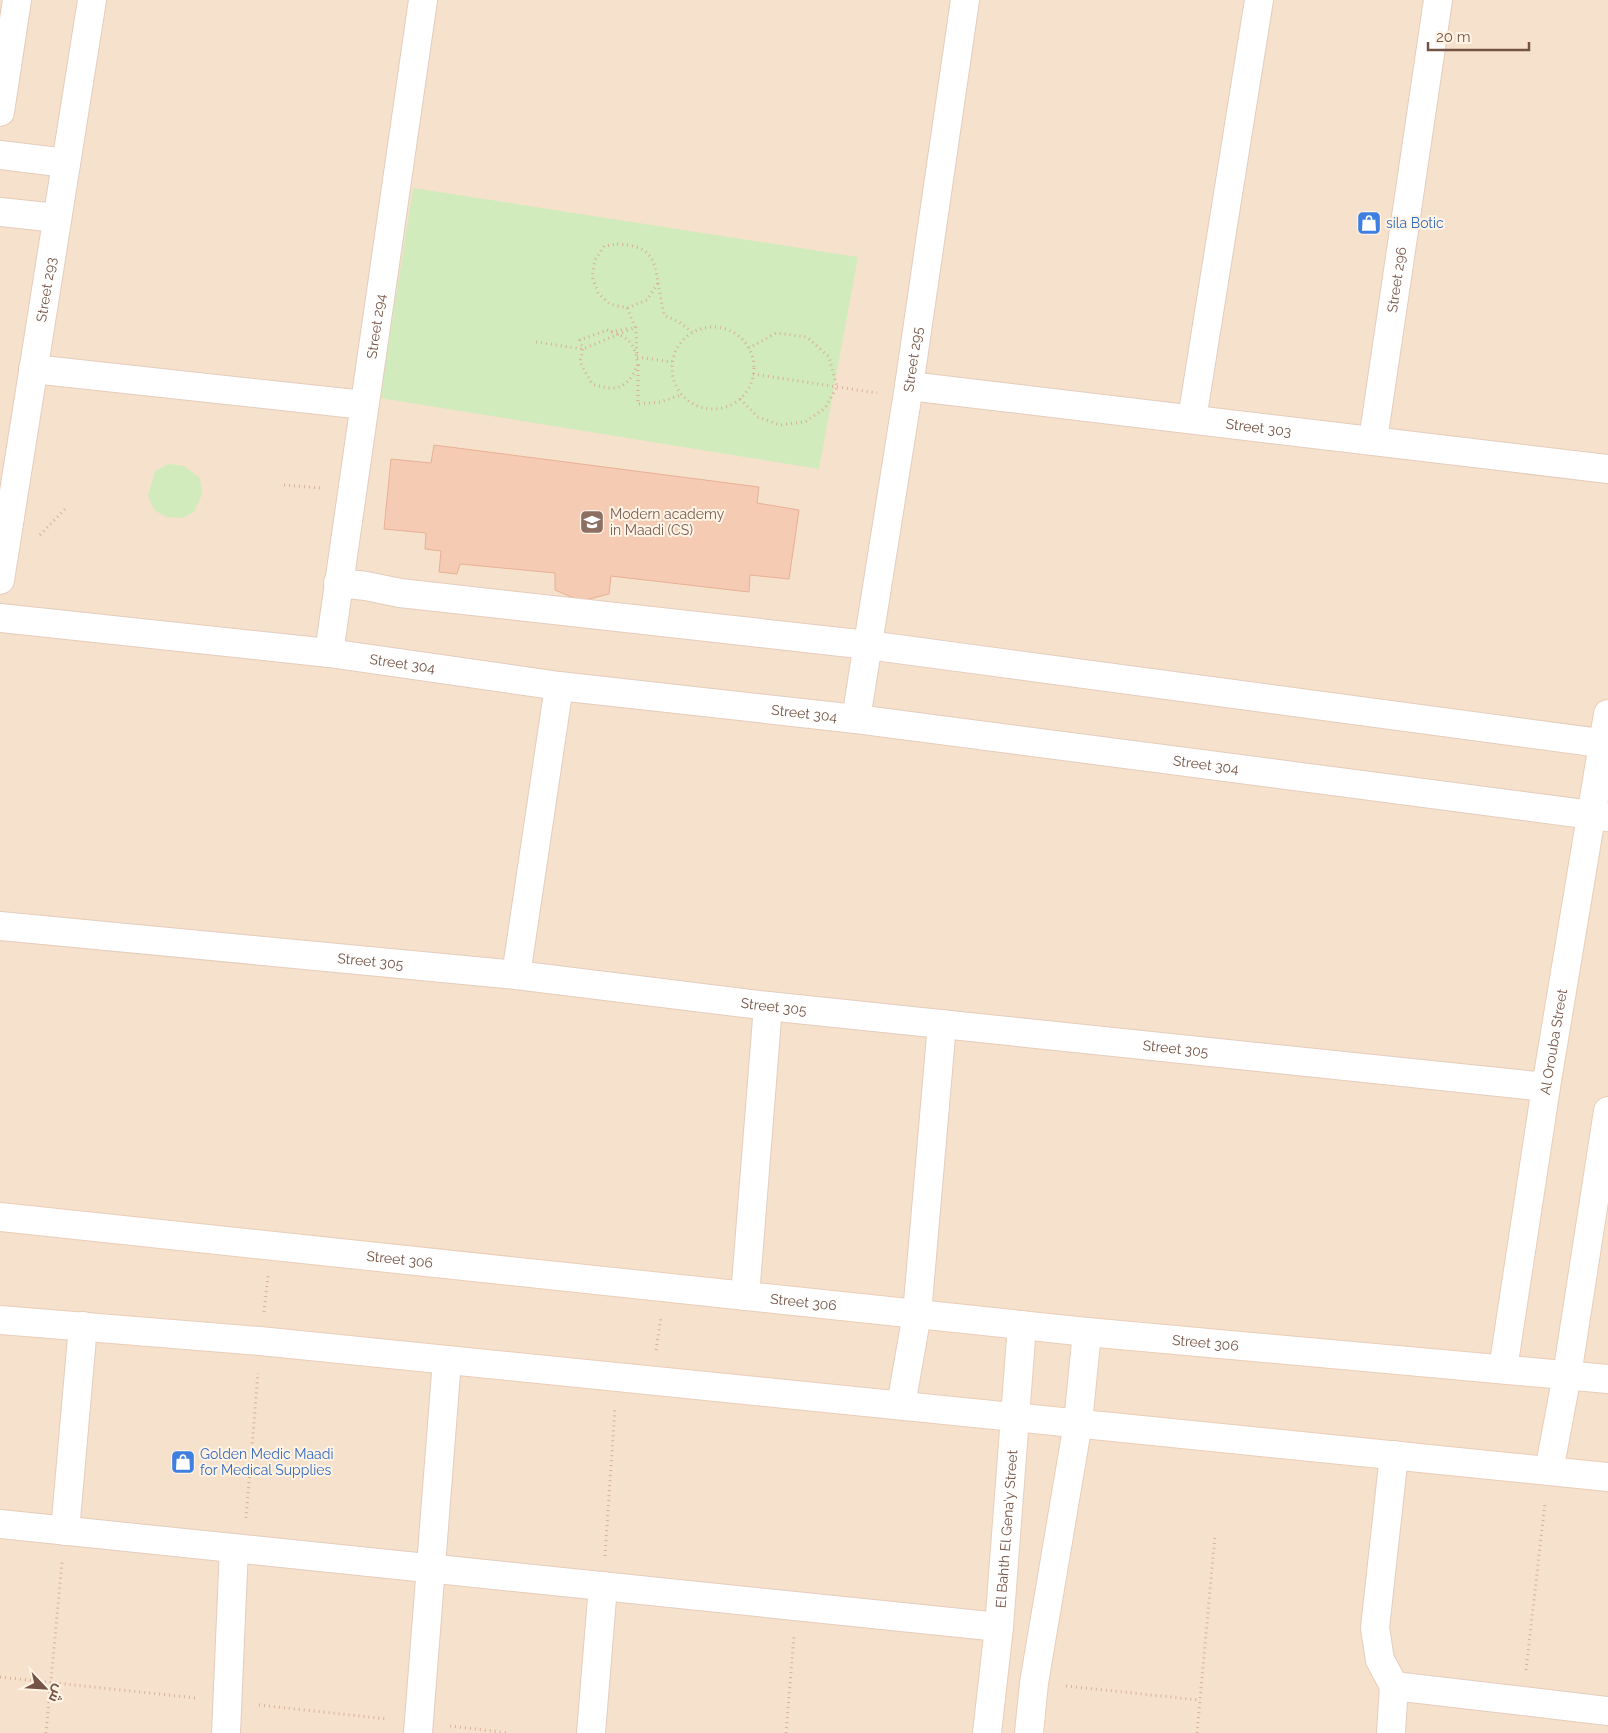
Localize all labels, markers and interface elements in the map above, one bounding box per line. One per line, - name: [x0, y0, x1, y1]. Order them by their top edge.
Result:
- scale bar: [1428, 20, 1529, 52]
- text: 20 m: [1436, 28, 1471, 46]
- shop icon: sila Botic: [1356, 210, 1382, 236]
- place label: sila Botic: [1386, 215, 1444, 231]
- street label: Street 296: [1384, 246, 1409, 314]
- street label: Street 293: [33, 256, 59, 323]
- street label: Street 294: [363, 292, 389, 360]
- street label: Street 295: [900, 326, 926, 393]
- street label: Street 303: [1225, 416, 1292, 439]
- place label: Modern academy in Maadi (CS): [610, 506, 725, 538]
- school or university icon: Modern academy in Maadi (CS): [579, 509, 605, 535]
- street label: Street 304: [369, 651, 437, 676]
- street label: Street 304: [771, 702, 838, 725]
- street label: Street 304: [1172, 752, 1240, 777]
- street label: Street 305: [337, 950, 404, 972]
- street label: Al Orouba Street: [1537, 987, 1570, 1096]
- street label: Street 305: [740, 995, 808, 1018]
- street label: Street 305: [1142, 1037, 1210, 1060]
- street label: Street 306: [366, 1248, 434, 1271]
- street label: Street 306: [769, 1291, 838, 1313]
- street label: Street 306: [1171, 1332, 1240, 1354]
- place label: Golden Medic Maadi for Medical Supplies: [200, 1446, 333, 1478]
- shop icon: Golden Medic Maadi for Medical Supplies: [170, 1449, 196, 1475]
- street label: El Bahth El Gena'y Street: [992, 1449, 1020, 1609]
- north arrow: [20, 1663, 70, 1713]
- text: ش: [45, 1682, 68, 1705]

